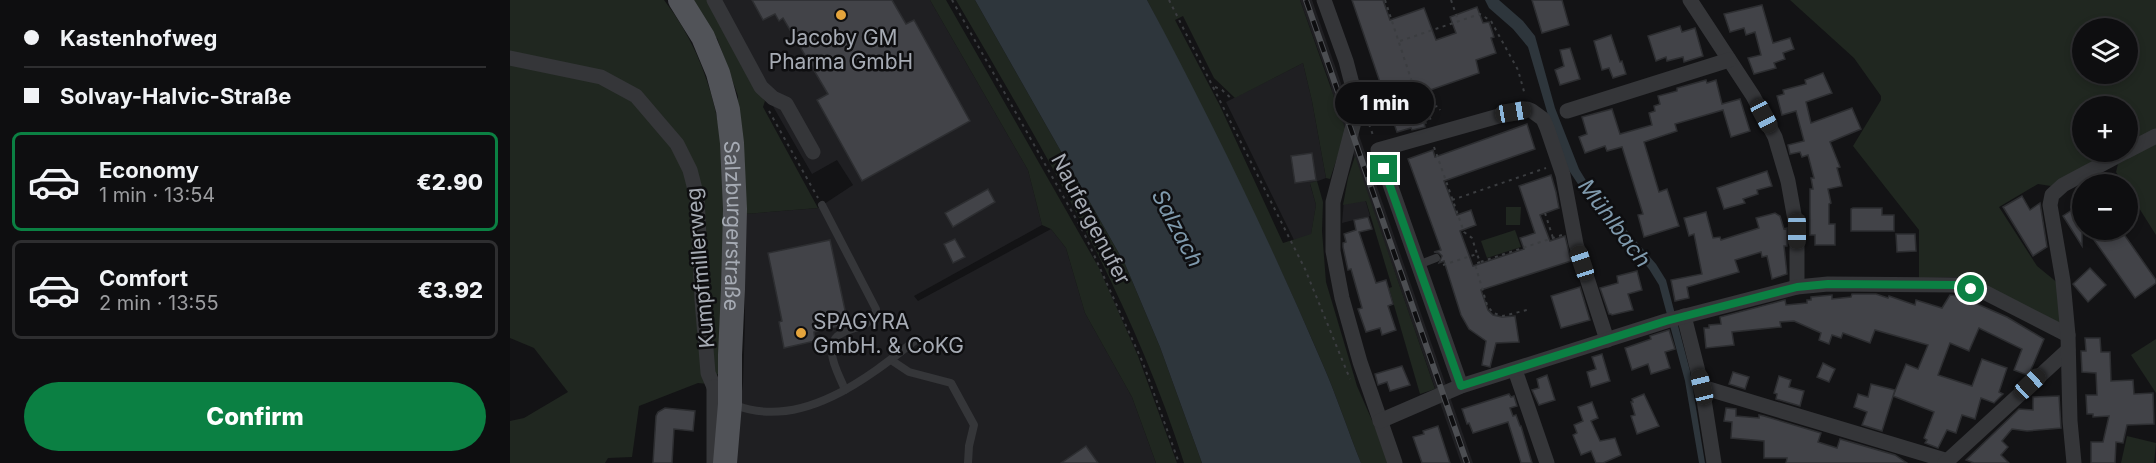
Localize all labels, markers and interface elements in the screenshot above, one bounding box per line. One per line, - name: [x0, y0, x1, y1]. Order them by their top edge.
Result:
- marker: Jacoby GM Pharma GmbH: [834, 8, 848, 22]
- map controls: [2072, 18, 2138, 240]
- button: layers: [2072, 18, 2138, 84]
- text: Kastenhofweg: [60, 25, 217, 51]
- place label: Jacoby GM Pharma GmbH: [769, 25, 913, 74]
- callout: 1 min: [1334, 82, 1434, 124]
- text: Solvay-Halvic-Straße: [60, 83, 291, 109]
- text: 1 min: [1359, 91, 1410, 115]
- car: [1748, 96, 1780, 136]
- button: +: [2072, 96, 2138, 162]
- car: [1494, 100, 1532, 124]
- street label: Salzburgerstraße: [719, 140, 748, 312]
- street label: Naufergenufer: [1046, 149, 1136, 289]
- icon: car: [27, 155, 81, 209]
- route end: [1370, 155, 1397, 182]
- text: Economy: [99, 157, 199, 183]
- text: €2.90: [417, 169, 483, 195]
- water label: Mühlbach: [1573, 174, 1657, 272]
- button: −: [2072, 174, 2138, 240]
- text: 1 min · 13:54: [99, 183, 215, 207]
- water label: Salzach: [1147, 185, 1209, 271]
- street label: Kumpfmillerweg: [681, 187, 719, 349]
- car: [1788, 213, 1806, 249]
- car: [1568, 243, 1596, 283]
- icon: car: [27, 263, 81, 317]
- text: Comfort: [99, 265, 188, 291]
- route start: [1957, 275, 1984, 302]
- text: €3.92: [418, 277, 483, 303]
- text: 2 min · 13:55: [99, 291, 219, 315]
- place label: SPAGYRA GmbH. & CoKG: [813, 309, 964, 358]
- marker: SPAGYRA GmbH. & CoKG: [794, 326, 808, 340]
- car: [2011, 365, 2049, 403]
- car: [1689, 367, 1715, 407]
- button: Confirm: [24, 382, 486, 451]

